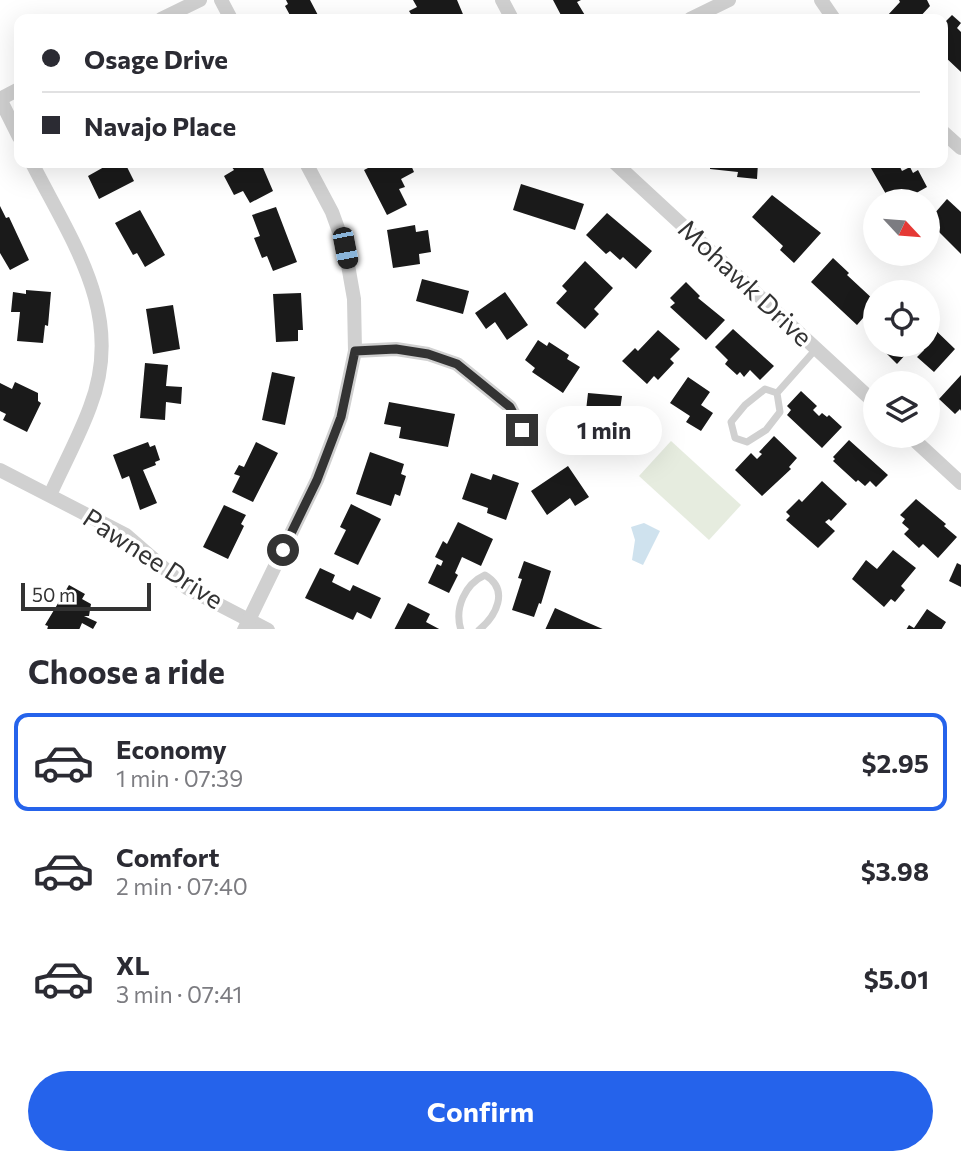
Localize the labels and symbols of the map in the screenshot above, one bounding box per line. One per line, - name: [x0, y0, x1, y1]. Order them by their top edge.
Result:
- north arrow: [863, 189, 940, 266]
- street label: Mohawk Drive: [673, 212, 819, 352]
- car: [331, 225, 360, 271]
- callout: 1 min: [546, 406, 662, 454]
- route end: [506, 414, 538, 446]
- street label: Pawnee Drive: [78, 501, 230, 614]
- route start: [267, 534, 299, 566]
- scale bar: [21, 580, 150, 612]

